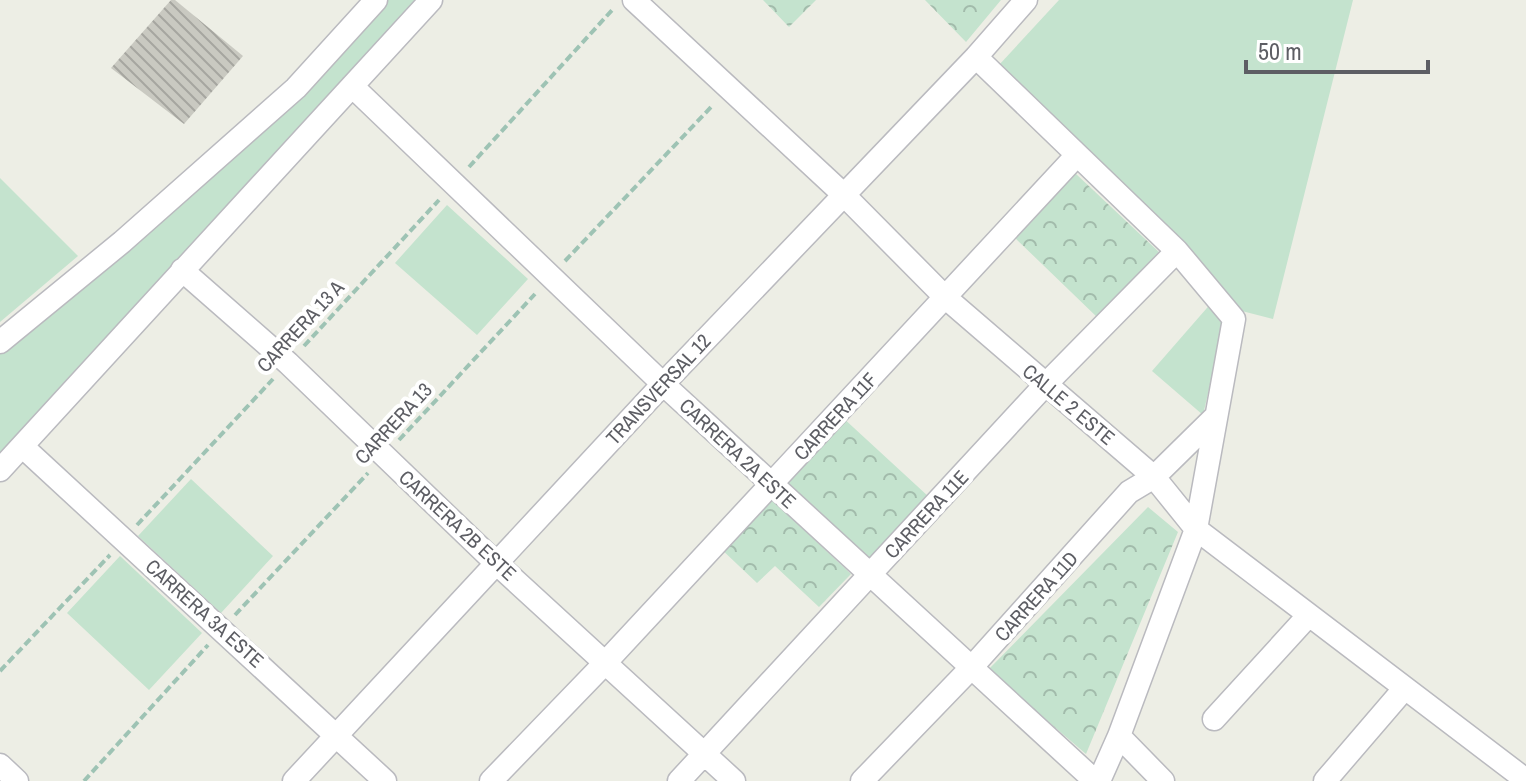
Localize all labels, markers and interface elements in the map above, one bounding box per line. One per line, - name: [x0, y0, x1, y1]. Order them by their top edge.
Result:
- scale bar: [1246, 24, 1428, 74]
- text: 50 m: [1258, 35, 1302, 67]
- street label: CARRERA 13 A: [250, 274, 350, 378]
- street label: TRANSVERSAL 12: [600, 328, 716, 450]
- street label: CALLE 2 ESTE: [1017, 357, 1121, 451]
- street label: CARRERA 11F: [787, 366, 883, 466]
- street label: CARRERA 13: [348, 376, 438, 470]
- street label: CARRERA 2A ESTE: [674, 392, 802, 514]
- street label: CARRERA 2B ESTE: [393, 464, 523, 586]
- street label: CARRERA 11E: [878, 464, 974, 564]
- street label: CARRERA 11D: [988, 545, 1084, 647]
- street label: CARRERA 3A ESTE: [140, 553, 270, 673]

